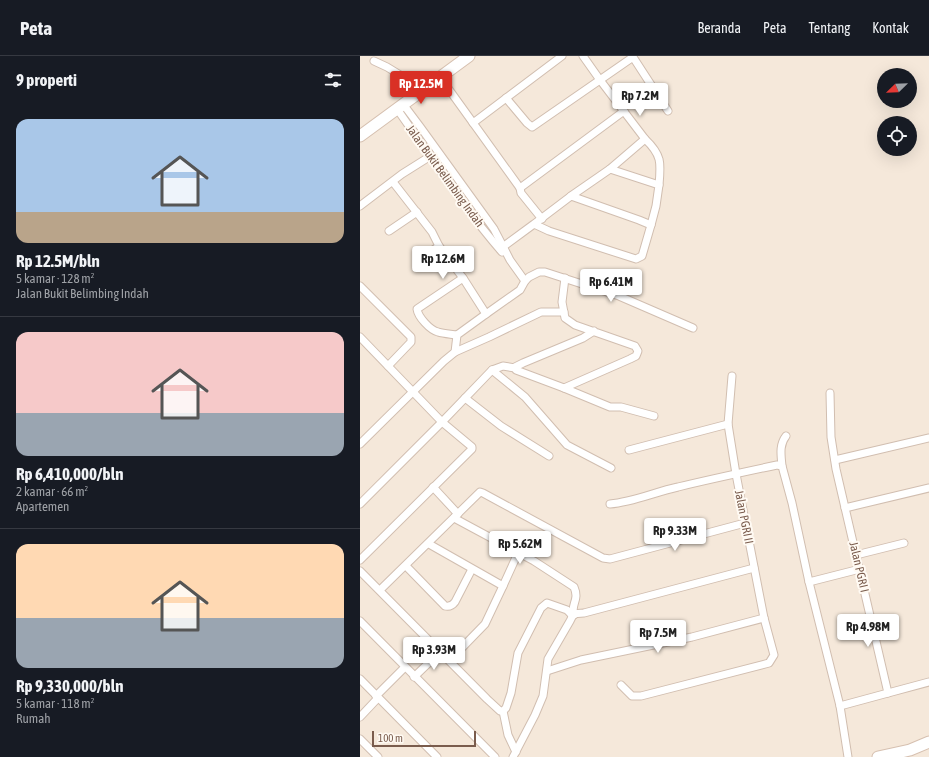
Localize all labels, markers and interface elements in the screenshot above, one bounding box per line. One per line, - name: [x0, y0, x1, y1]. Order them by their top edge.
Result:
- text: Peta: [20, 17, 52, 39]
- text: Beranda: [698, 20, 741, 36]
- text: Peta: [763, 20, 787, 36]
- text: Tentang: [809, 20, 850, 36]
- text: Kontak: [872, 20, 909, 36]
- north arrow: [877, 68, 917, 108]
- map controls: [877, 68, 917, 156]
- icon: filters: [322, 69, 344, 91]
- text: 9 properti: [16, 70, 77, 90]
- pin: Rp 12.5M: [380, 71, 462, 105]
- text: Rp 12.5M: [399, 76, 443, 91]
- pin: Rp 7.2M: [603, 83, 677, 117]
- text: Rp 7.2M: [621, 88, 659, 103]
- button: locate: [877, 116, 917, 156]
- street label: Jalan Bukit Belimbing Indah: [403, 122, 487, 230]
- icon: home: [144, 145, 216, 217]
- pin: Rp 12.6M: [402, 246, 484, 280]
- text: Rp 12.5M/bln: [16, 251, 100, 271]
- text: Rp 12.6M: [421, 251, 465, 266]
- pin: Rp 6.41M: [570, 269, 652, 303]
- text: 5 kamar · 128 m²: [16, 271, 94, 286]
- text: Rp 6.41M: [589, 274, 633, 289]
- text: Jalan Bukit Belimbing Indah: [16, 286, 149, 301]
- icon: home: [144, 358, 216, 430]
- text: Rp 6,410,000/bln: [16, 464, 123, 484]
- text: 2 kamar · 66 m²: [16, 484, 88, 499]
- street label: Jalan PGRI II: [732, 489, 756, 545]
- text: Apartemen: [16, 499, 69, 514]
- pin: Rp 9.33M: [634, 518, 716, 552]
- text: Rp 9.33M: [653, 523, 697, 538]
- pin: Rp 5.62M: [479, 531, 561, 565]
- text: Rp 5.62M: [498, 536, 542, 551]
- street label: Jalan PGRI I: [846, 540, 872, 594]
- icon: home: [144, 570, 216, 642]
- pin: Rp 4.98M: [827, 614, 909, 648]
- text: Rp 4.98M: [846, 619, 890, 634]
- pin: Rp 7.5M: [621, 620, 695, 654]
- text: Rp 7.5M: [639, 625, 677, 640]
- pin: Rp 3.93M: [393, 637, 475, 671]
- text: Rp 3.93M: [412, 642, 456, 657]
- text: Rp 9,330,000/bln: [16, 676, 123, 696]
- text: 5 kamar · 118 m²: [16, 696, 94, 711]
- text: Rumah: [16, 711, 51, 726]
- scale bar: [372, 729, 476, 748]
- text: 100 m: [378, 732, 403, 744]

